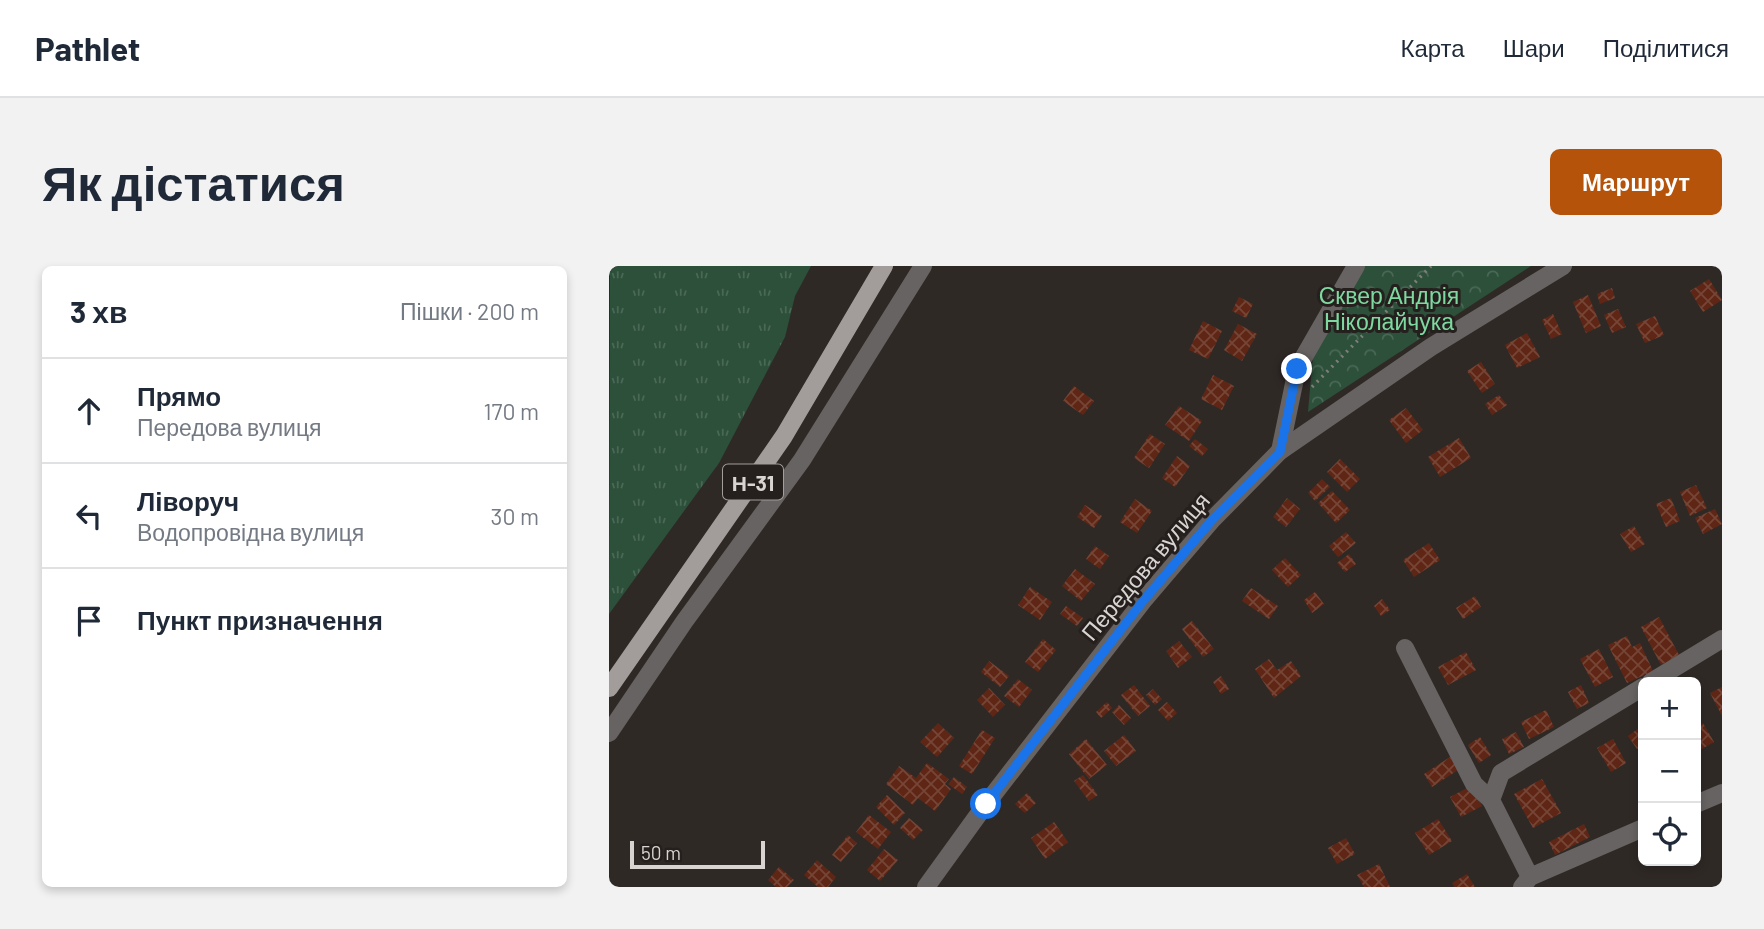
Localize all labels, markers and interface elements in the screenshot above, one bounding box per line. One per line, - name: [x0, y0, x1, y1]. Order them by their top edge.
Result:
- text: Pathlet: [35, 28, 140, 68]
- text: Карта: [1400, 33, 1465, 62]
- text: Шари: [1503, 33, 1565, 62]
- text: Поділитися: [1603, 33, 1729, 62]
- button: Маршрут: [1550, 149, 1722, 215]
- text: Як дістатися: [42, 152, 345, 211]
- park label: Сквер Андрія Ніколайчука: [1319, 281, 1459, 335]
- text: 3 хв: [70, 293, 127, 329]
- text: Пішки · 200 m: [400, 297, 539, 325]
- route end: [1281, 353, 1312, 384]
- text: Прямо: [137, 380, 221, 411]
- icon: ahead: [70, 392, 108, 430]
- text: 170 m: [483, 397, 539, 425]
- text: Передова вулиця: [137, 413, 322, 441]
- road number: Н-31: [723, 464, 783, 500]
- text: Ліворуч: [137, 485, 239, 516]
- street label: Передова вулиця: [1075, 486, 1215, 646]
- icon: left: [70, 497, 108, 535]
- text: 30 m: [491, 502, 539, 530]
- text: Водопровідна вулиця: [137, 518, 364, 546]
- icon: arrive: [70, 602, 108, 640]
- text: Пункт призначення: [137, 604, 383, 635]
- map controls: [1638, 677, 1701, 866]
- button: +: [1638, 677, 1701, 740]
- button: −: [1638, 740, 1701, 803]
- route start: [970, 788, 1001, 819]
- button: locate: [1638, 803, 1701, 866]
- scale bar: [630, 838, 765, 870]
- text: 50 m: [641, 841, 681, 864]

